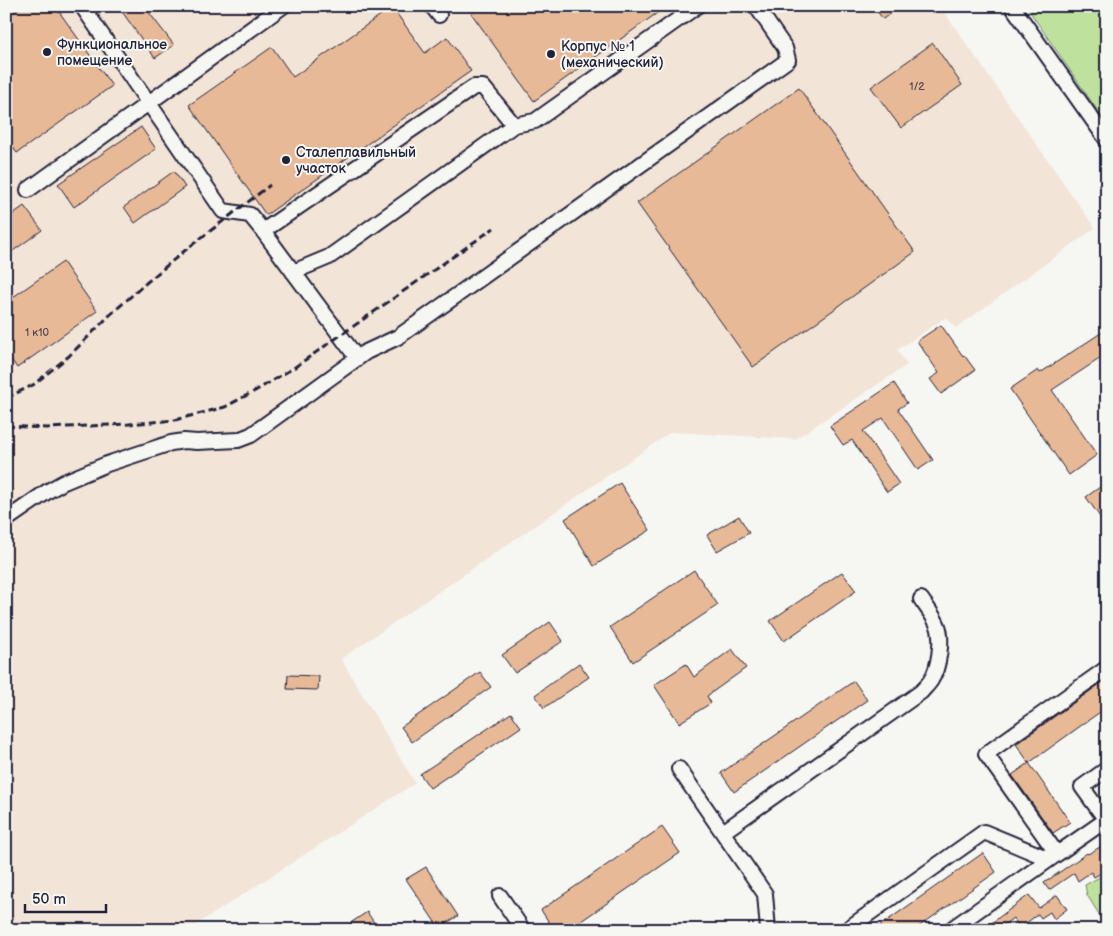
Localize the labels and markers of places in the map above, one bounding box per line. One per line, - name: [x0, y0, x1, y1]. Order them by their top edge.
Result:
- place label: Функциональное помещение: [57, 36, 167, 69]
- place label: Корпус № 1 (механический): [561, 38, 664, 71]
- marker: Функциональное помещение: [41, 46, 53, 58]
- marker: Корпус № 1 (механический): [545, 48, 557, 60]
- place label: Сталеплавильный участок: [296, 144, 416, 177]
- marker: Сталеплавильный участок: [280, 154, 292, 166]

